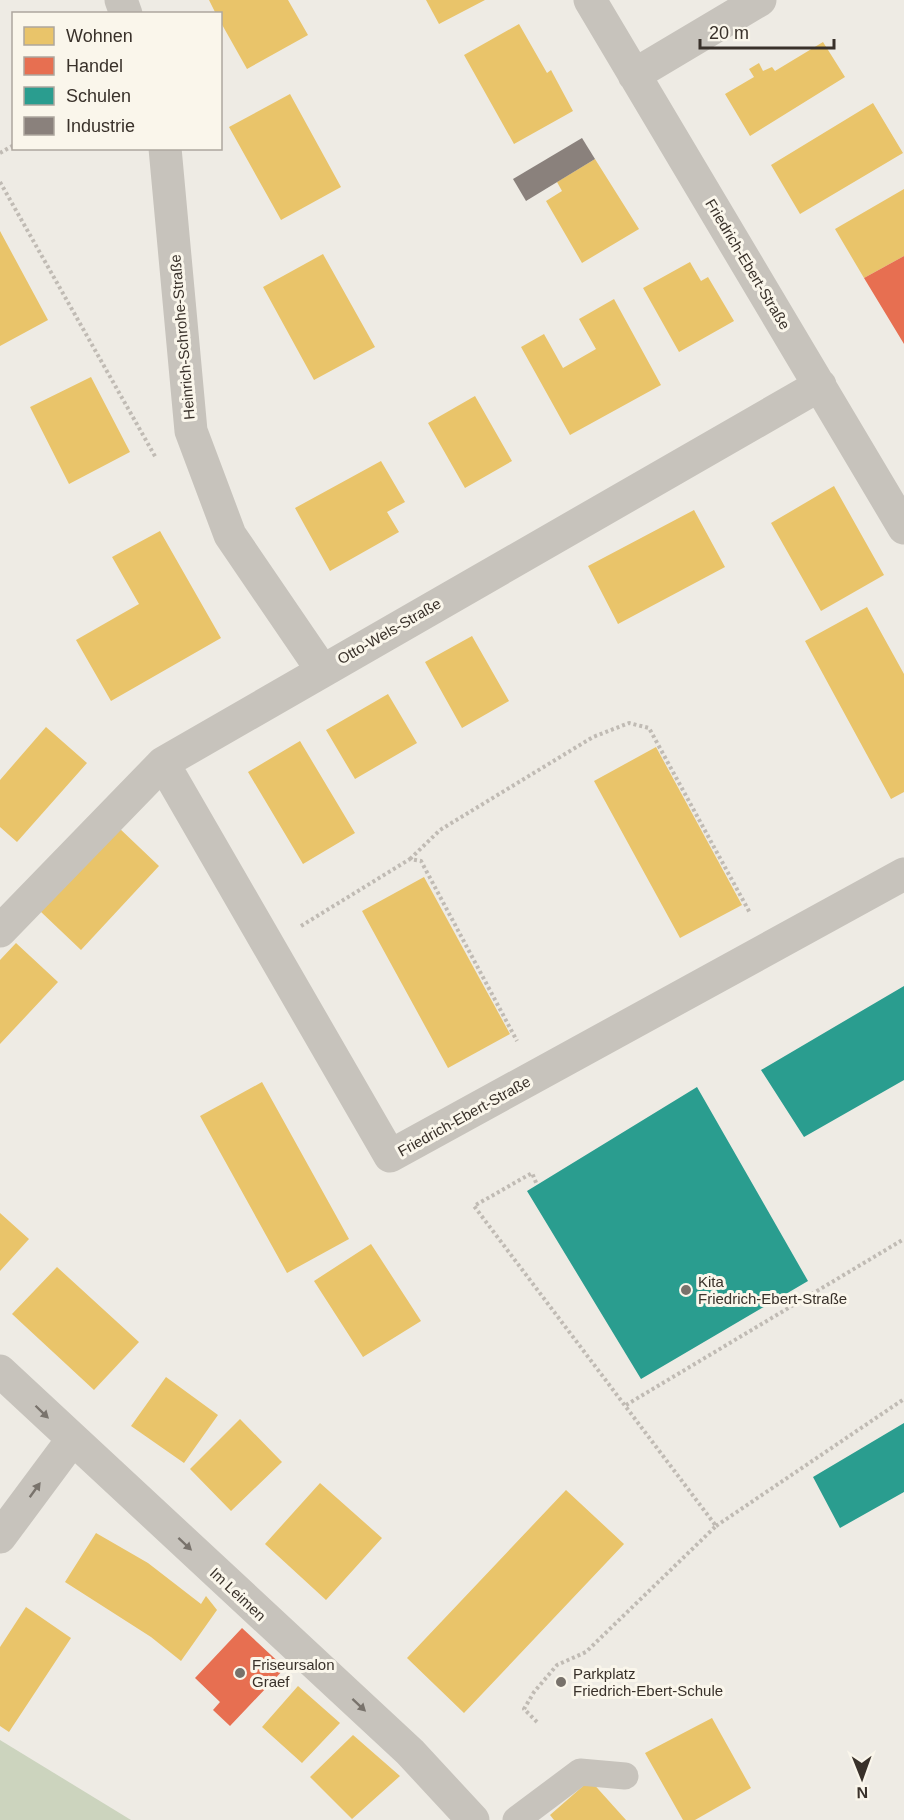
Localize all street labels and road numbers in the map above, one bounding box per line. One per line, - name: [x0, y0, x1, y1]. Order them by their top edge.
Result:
- street label: Friedrich-Ebert-Straße: [702, 196, 794, 332]
- street label: Heinrich-Schrohe-Straße: [166, 254, 198, 420]
- street label: Otto-Wels-Straße: [334, 595, 444, 667]
- street label: Friedrich-Ebert-Straße: [395, 1072, 533, 1160]
- street label: Im Leimen: [207, 1564, 269, 1624]

